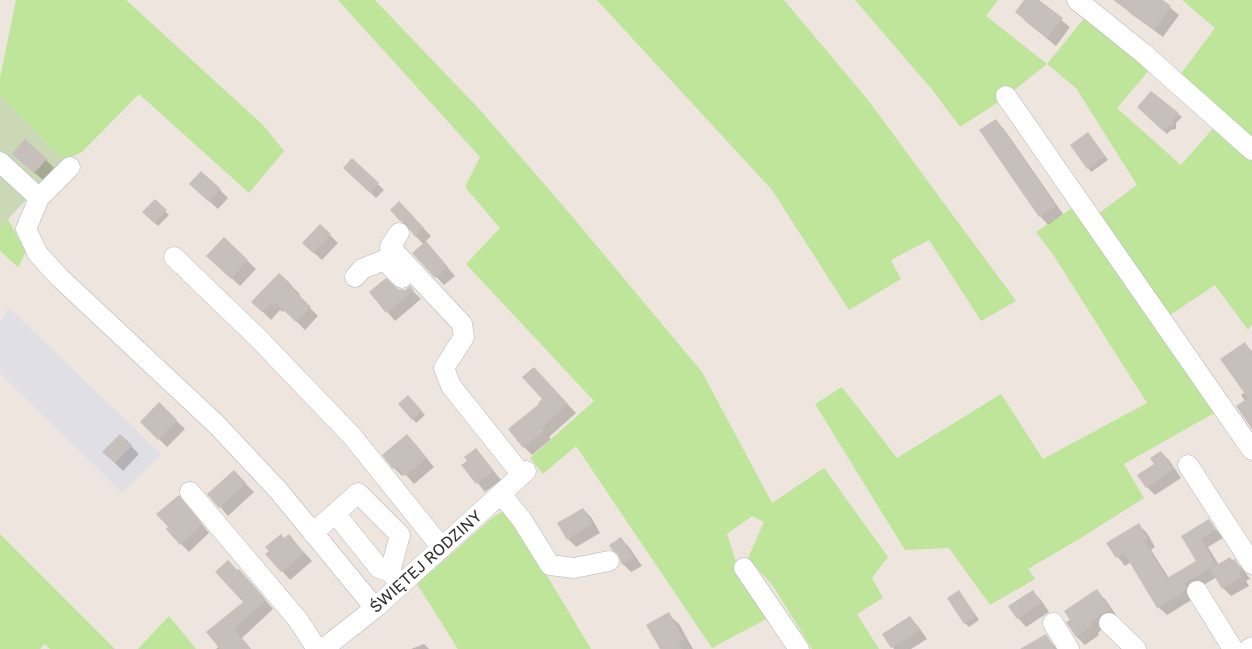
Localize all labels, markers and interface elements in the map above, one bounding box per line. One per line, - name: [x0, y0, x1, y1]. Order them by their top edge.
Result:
- street label: ŚWIĘTEJ RODZINY: [366, 507, 486, 617]

